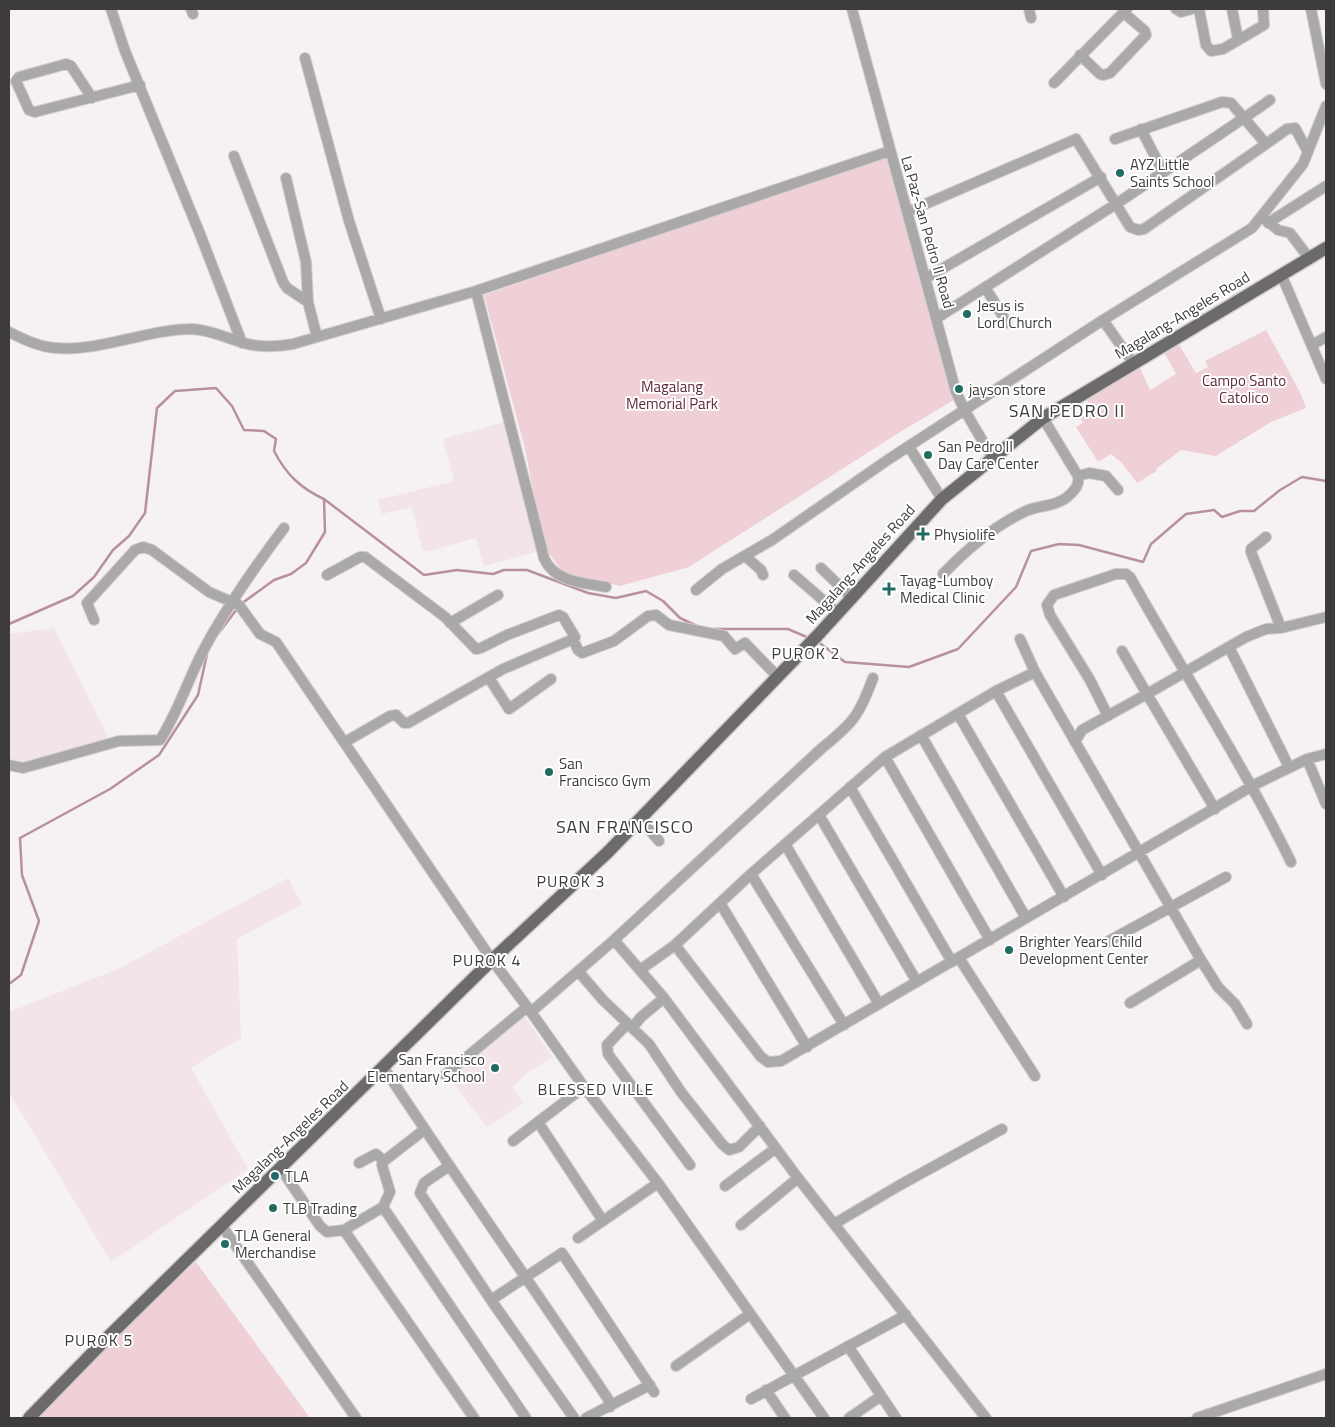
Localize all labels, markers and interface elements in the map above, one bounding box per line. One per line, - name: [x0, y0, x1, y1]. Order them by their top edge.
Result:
- street label: La Paz-San Pedro II Road: [895, 153, 961, 311]
- place label: AYZ Little Saints School: [1130, 153, 1215, 193]
- marker: AYZ Little Saints School: [1114, 167, 1126, 179]
- street label: Magalang-Angeles Road: [1110, 265, 1254, 365]
- place label: Jesus is Lord Church: [977, 294, 1052, 334]
- marker: Jesus is Lord Church: [961, 308, 973, 320]
- park label: Campo Santo Catolico: [1202, 369, 1286, 409]
- park label: Magalang Memorial Park: [626, 375, 718, 415]
- place label: jayson store: [968, 378, 1046, 401]
- marker: jayson store: [953, 383, 965, 395]
- district label: SAN PEDRO II: [1009, 397, 1125, 424]
- place label: San Pedro II Day Care Center: [938, 435, 1039, 475]
- marker: San Pedro II Day Care Center: [922, 449, 934, 461]
- street label: Magalang-Angeles Road: [800, 499, 920, 629]
- place label: Physiolife: [934, 523, 995, 546]
- marker: Physiolife: [916, 527, 930, 541]
- place label: Tayag-Lumboy Medical Clinic: [900, 569, 993, 609]
- marker: Tayag-Lumboy Medical Clinic: [882, 582, 896, 596]
- district label: PUROK 2: [772, 641, 840, 665]
- place label: San Francisco Gym: [559, 752, 651, 792]
- marker: San Francisco Gym: [543, 766, 555, 778]
- district label: SAN FRANCISCO: [556, 813, 694, 840]
- district label: PUROK 3: [537, 869, 605, 893]
- place label: Brighter Years Child Development Center: [1019, 930, 1148, 970]
- marker: Brighter Years Child Development Center: [1003, 944, 1015, 956]
- district label: PUROK 4: [453, 948, 521, 972]
- place label: San Francisco Elementary School: [367, 1048, 485, 1088]
- marker: San Francisco Elementary School: [489, 1062, 501, 1074]
- street label: Magalang-Angeles Road: [226, 1075, 354, 1199]
- district label: BLESSED VILLE: [538, 1077, 654, 1101]
- place label: TLA: [285, 1165, 309, 1188]
- marker: TLA: [269, 1170, 281, 1182]
- place label: TLB Trading: [283, 1197, 357, 1220]
- marker: TLB Trading: [267, 1202, 279, 1214]
- place label: TLA General Merchandise: [235, 1224, 316, 1264]
- marker: TLA General Merchandise: [219, 1238, 231, 1250]
- district label: PUROK 5: [65, 1328, 133, 1352]

